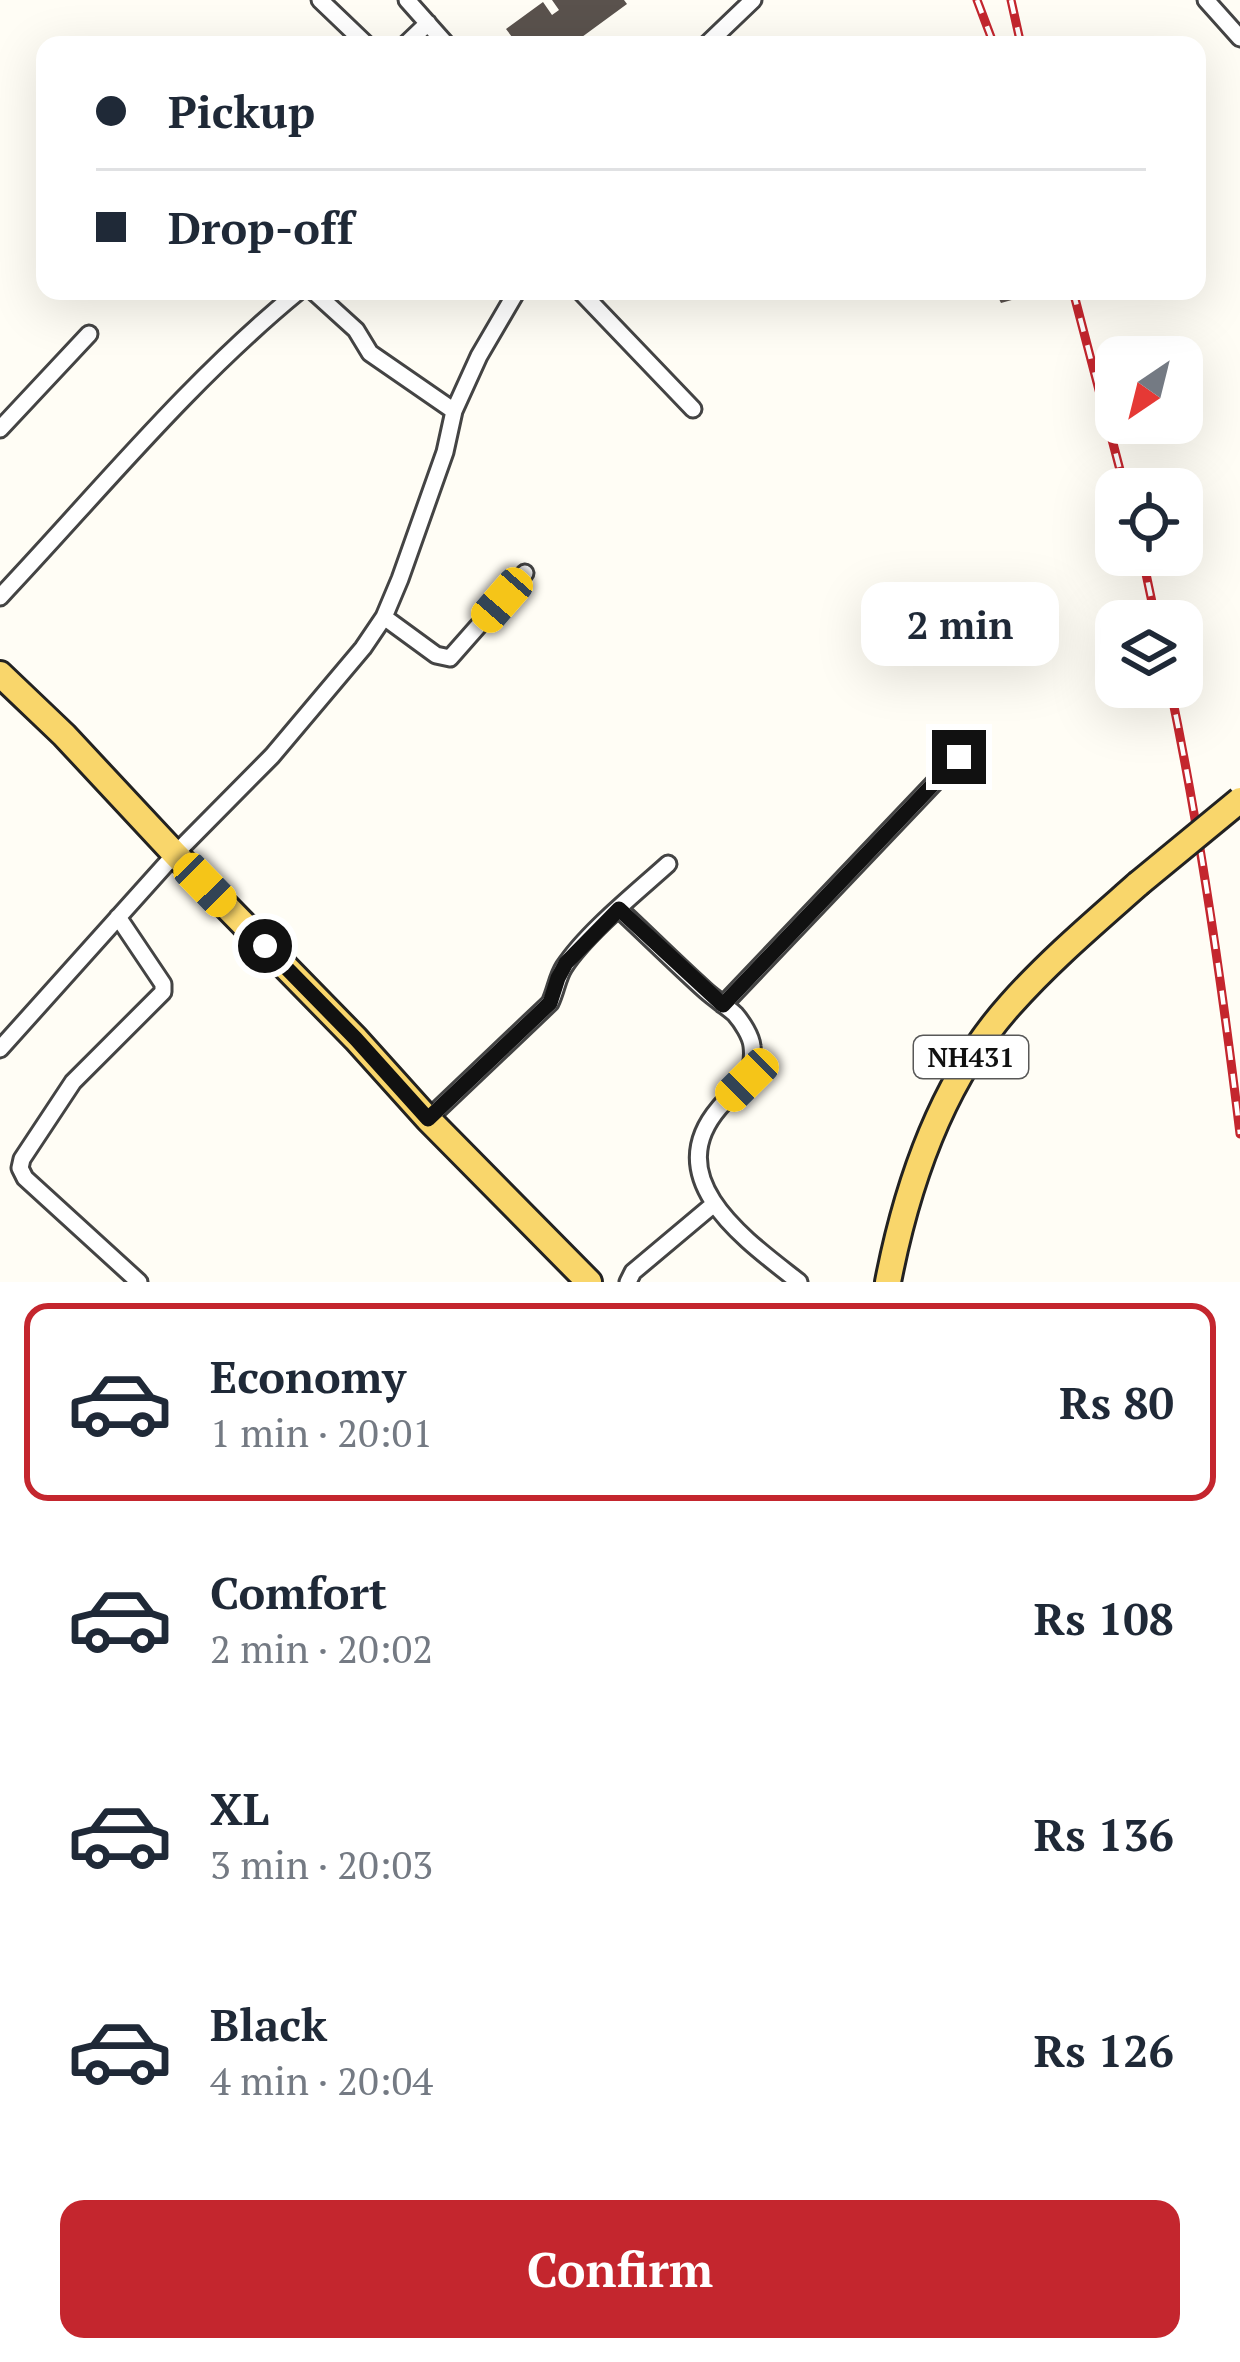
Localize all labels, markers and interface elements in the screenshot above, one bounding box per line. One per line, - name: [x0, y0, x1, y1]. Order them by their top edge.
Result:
- text: Pickup: [168, 81, 315, 141]
- text: Drop-off: [168, 197, 354, 257]
- north arrow: [1095, 336, 1203, 444]
- map controls: [1095, 336, 1203, 708]
- button: locate: [1095, 468, 1203, 576]
- car: [465, 561, 539, 639]
- callout: 2 min: [860, 583, 1058, 667]
- text: 2 min: [907, 598, 1013, 650]
- button: layers: [1095, 600, 1203, 708]
- route end: [932, 730, 986, 784]
- car: [167, 847, 243, 923]
- route start: [238, 919, 292, 973]
- road number: NH431: [914, 1036, 1028, 1078]
- car: [709, 1042, 785, 1118]
- text: Economy: [210, 1346, 406, 1406]
- icon: car: [66, 1348, 174, 1456]
- text: Rs 80: [1059, 1372, 1174, 1432]
- text: 1 min · 20:01: [210, 1406, 433, 1458]
- text: Comfort: [210, 1562, 387, 1622]
- icon: car: [66, 1564, 174, 1672]
- text: Rs 108: [1034, 1588, 1174, 1648]
- text: 2 min · 20:02: [210, 1622, 433, 1674]
- text: XL: [210, 1778, 269, 1838]
- icon: car: [66, 1780, 174, 1888]
- text: Rs 136: [1034, 1804, 1174, 1864]
- text: 3 min · 20:03: [210, 1838, 433, 1890]
- text: Black: [210, 1994, 327, 2054]
- icon: car: [66, 1996, 174, 2104]
- text: Rs 126: [1034, 2020, 1174, 2080]
- text: 4 min · 20:04: [210, 2054, 433, 2106]
- button: Confirm: [60, 2200, 1180, 2338]

